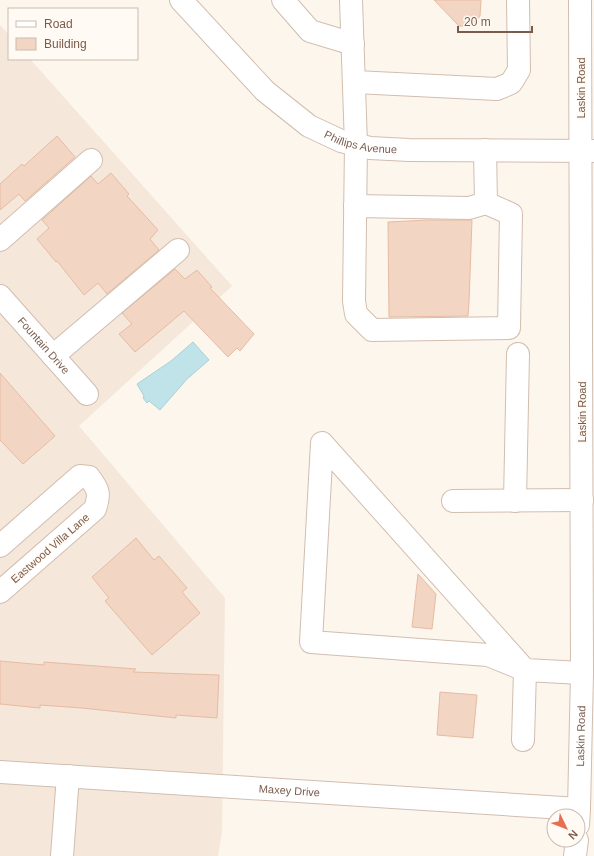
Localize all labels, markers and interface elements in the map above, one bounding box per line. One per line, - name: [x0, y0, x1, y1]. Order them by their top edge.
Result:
- legend: [8, 8, 138, 60]
- scale bar: [458, 8, 532, 34]
- text: 20 m: [464, 15, 491, 29]
- text: Road: [44, 17, 73, 31]
- text: Building: [44, 37, 87, 51]
- street label: Laskin Road: [575, 57, 587, 119]
- street label: Phillips Avenue: [322, 128, 397, 155]
- street label: Fountain Drive: [16, 315, 72, 376]
- street label: Laskin Road: [576, 381, 588, 443]
- street label: Eastwood Villa Lane: [9, 511, 91, 585]
- street label: Laskin Road: [574, 705, 587, 767]
- street label: Maxey Drive: [258, 783, 320, 798]
- north arrow: [546, 808, 586, 848]
- text: N: [566, 828, 580, 842]

